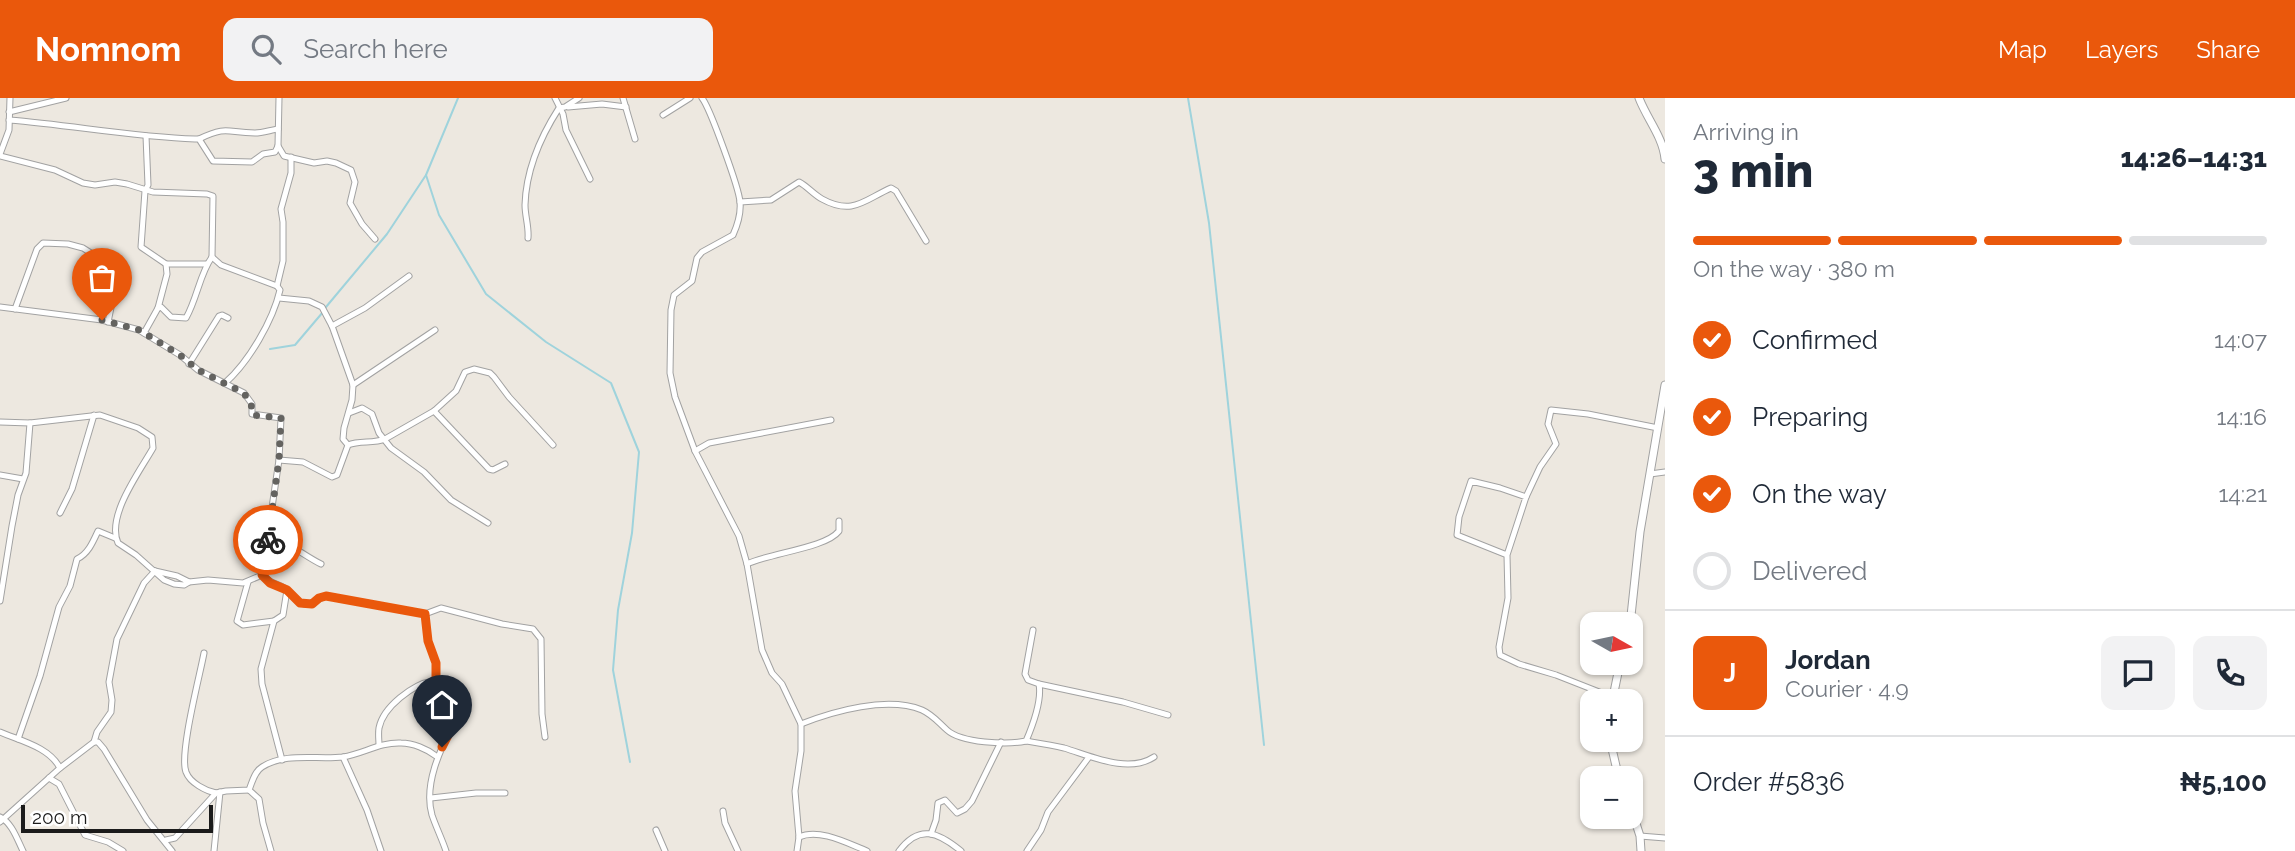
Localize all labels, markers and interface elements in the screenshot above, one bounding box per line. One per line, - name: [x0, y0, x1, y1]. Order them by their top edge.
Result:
- search box: [223, 18, 713, 81]
- text: Nomnom: [35, 30, 181, 69]
- icon: search: [247, 30, 285, 68]
- text: Search here: [303, 34, 448, 64]
- text: Map: [1998, 35, 2047, 64]
- text: Layers: [2085, 35, 2158, 64]
- text: Share: [2196, 35, 2260, 64]
- text: Arriving in: [1693, 118, 1799, 145]
- text: 14:26–14:31: [2121, 143, 2267, 173]
- text: 3 min: [1693, 144, 1813, 198]
- pin: [72, 248, 132, 320]
- text: On the way · 380 m: [1693, 255, 1895, 282]
- icon: bag: [83, 259, 121, 297]
- icon: check: [1693, 321, 1731, 359]
- text: Confirmed: [1752, 325, 1878, 355]
- text: 14:07: [2214, 326, 2267, 353]
- icon: check: [1693, 398, 1731, 436]
- text: Preparing: [1752, 402, 1868, 432]
- text: 14:16: [2217, 403, 2267, 430]
- icon: check: [1693, 475, 1731, 513]
- text: On the way: [1752, 479, 1887, 509]
- text: 14:21: [2218, 480, 2267, 507]
- courier: [233, 505, 303, 575]
- icon: bike: [249, 521, 287, 559]
- text: Delivered: [1752, 556, 1867, 586]
- north arrow: [1580, 612, 1643, 676]
- map controls: [1580, 612, 1643, 829]
- button: chat: [2101, 636, 2175, 710]
- button: phone: [2193, 636, 2267, 710]
- text: Jordan: [1785, 645, 1871, 675]
- text: J: [1724, 658, 1736, 688]
- pin: [412, 675, 472, 747]
- text: Courier · 4.9: [1785, 675, 1909, 702]
- icon: home: [423, 686, 461, 724]
- button: +: [1580, 689, 1643, 752]
- button: −: [1580, 766, 1643, 829]
- text: Order #5836: [1693, 767, 1845, 797]
- text: ₦5,100: [2179, 767, 2267, 797]
- scale bar: [21, 802, 214, 834]
- text: 200 m: [32, 806, 87, 828]

